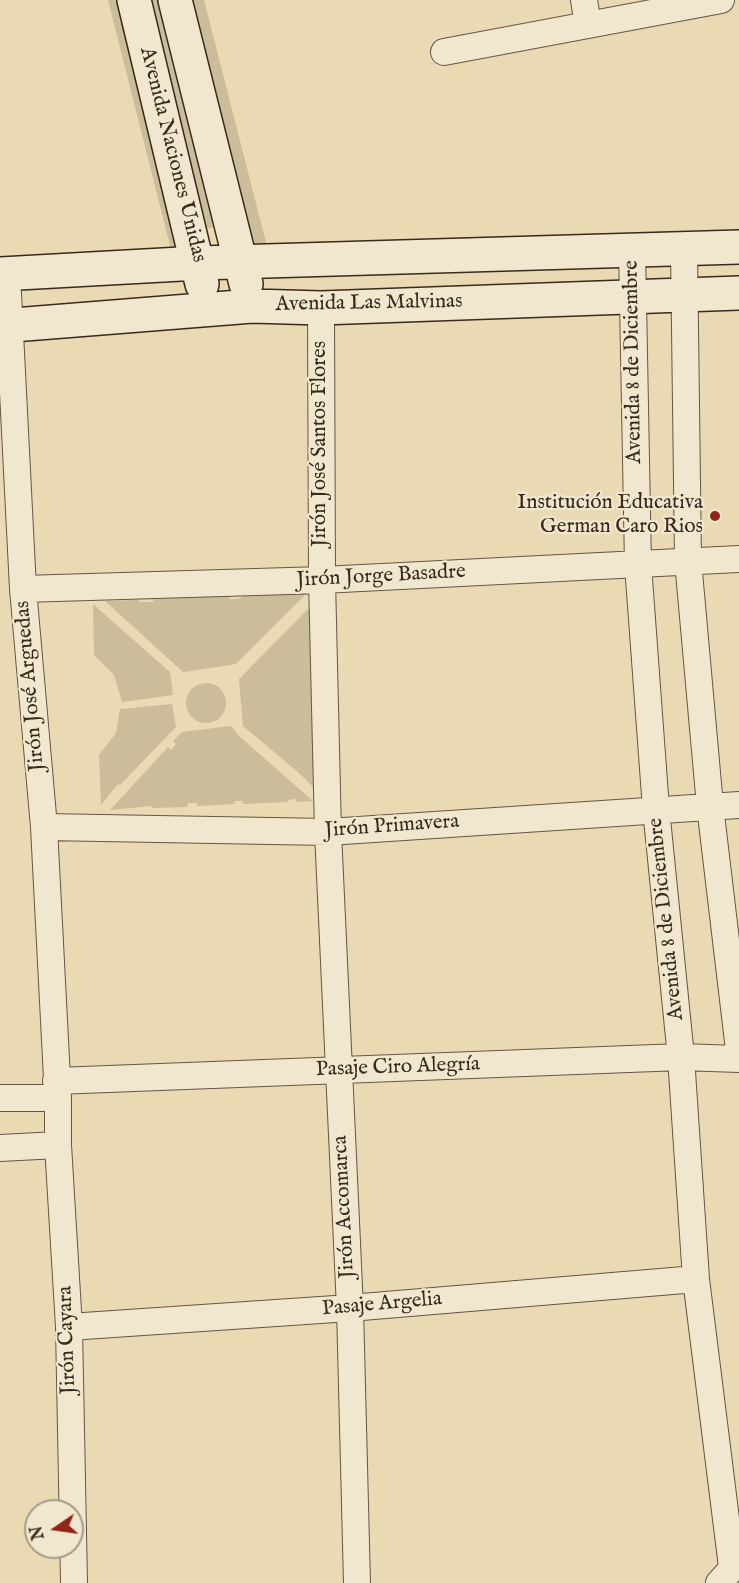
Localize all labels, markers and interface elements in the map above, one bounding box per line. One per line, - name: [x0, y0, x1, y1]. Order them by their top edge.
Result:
- street label: Avenida Naciones Unidas: [133, 45, 211, 265]
- street label: Avenida 8 de Diciembre: [620, 260, 648, 464]
- street label: Avenida Las Malvinas: [275, 290, 463, 318]
- street label: Jirón José Santos Flores: [308, 341, 334, 547]
- place label: Institución Educativa German Caro Rios: [517, 491, 703, 541]
- marker: Institución Educativa German Caro Rios: [708, 509, 722, 523]
- street label: Jirón Jorge Basadre: [296, 560, 466, 594]
- street label: Jirón José Arguedas: [11, 600, 51, 772]
- street label: Jirón Primavera: [324, 810, 460, 844]
- street label: Avenida 8 de Diciembre: [644, 816, 690, 1022]
- street label: Pasaje Ciro Alegría: [316, 1053, 480, 1083]
- street label: Jirón Accomarca: [329, 1135, 361, 1279]
- street label: Jirón Cayara: [54, 1285, 82, 1395]
- street label: Pasaje Argelia: [321, 1287, 443, 1323]
- north arrow: [24, 1499, 84, 1559]
- text: N: [27, 1524, 50, 1542]

